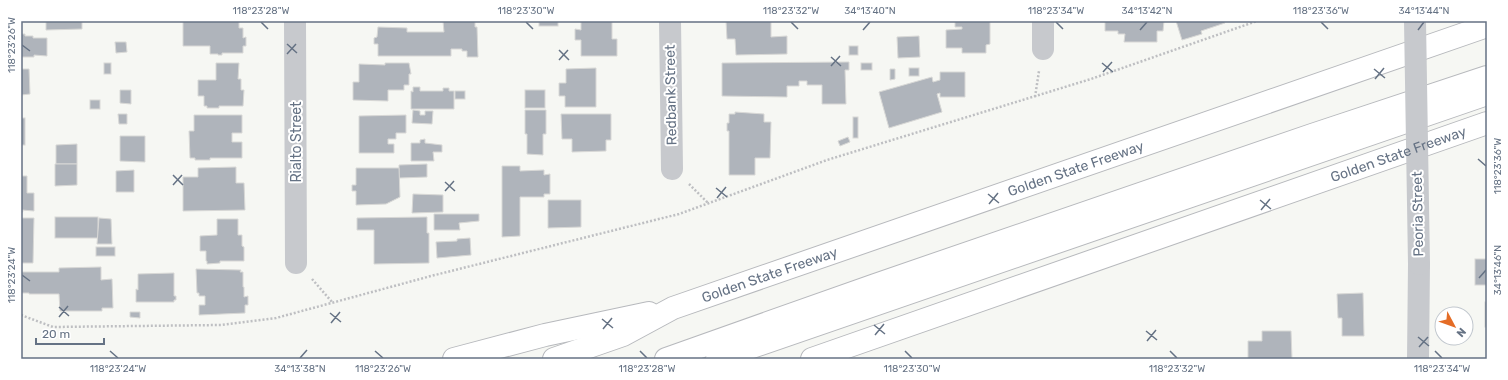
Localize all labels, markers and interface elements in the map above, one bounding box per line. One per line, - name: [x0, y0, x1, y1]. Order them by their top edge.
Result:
- text: 118°23'28"W: [233, 5, 289, 17]
- text: 118°23'30"W: [498, 5, 554, 17]
- text: 118°23'32"W: [763, 5, 819, 17]
- text: 34°13'40"N: [844, 5, 896, 17]
- text: 118°23'34"W: [1028, 5, 1084, 17]
- text: 34°13'42"N: [1122, 5, 1172, 17]
- text: 118°23'36"W: [1293, 5, 1349, 17]
- text: 34°13'44"N: [1399, 5, 1450, 17]
- text: 118°23'26"W: [6, 17, 18, 73]
- street label: Redbank Street: [662, 44, 680, 146]
- street label: Rialto Street: [288, 101, 305, 183]
- street label: Golden State Freeway: [1328, 122, 1469, 186]
- street label: Golden State Freeway: [1005, 137, 1146, 200]
- text: 118°23'36"W: [1492, 138, 1504, 194]
- street label: Peoria Street: [1409, 171, 1427, 257]
- street label: Golden State Freeway: [699, 243, 840, 306]
- text: 34°13'46"N: [1492, 245, 1504, 295]
- text: 118°23'24"W: [6, 247, 18, 303]
- north arrow: [1434, 306, 1474, 346]
- scale bar: [36, 320, 104, 346]
- text: N: [1454, 325, 1469, 340]
- text: 20 m: [42, 327, 70, 341]
- text: 118°23'24"W: [90, 363, 146, 375]
- text: 34°13'38"N: [274, 363, 326, 375]
- text: 118°23'26"W: [355, 363, 411, 375]
- text: 118°23'28"W: [619, 363, 675, 375]
- text: 118°23'30"W: [884, 363, 940, 375]
- text: 118°23'32"W: [1149, 363, 1205, 375]
- text: 118°23'34"W: [1414, 363, 1470, 375]

